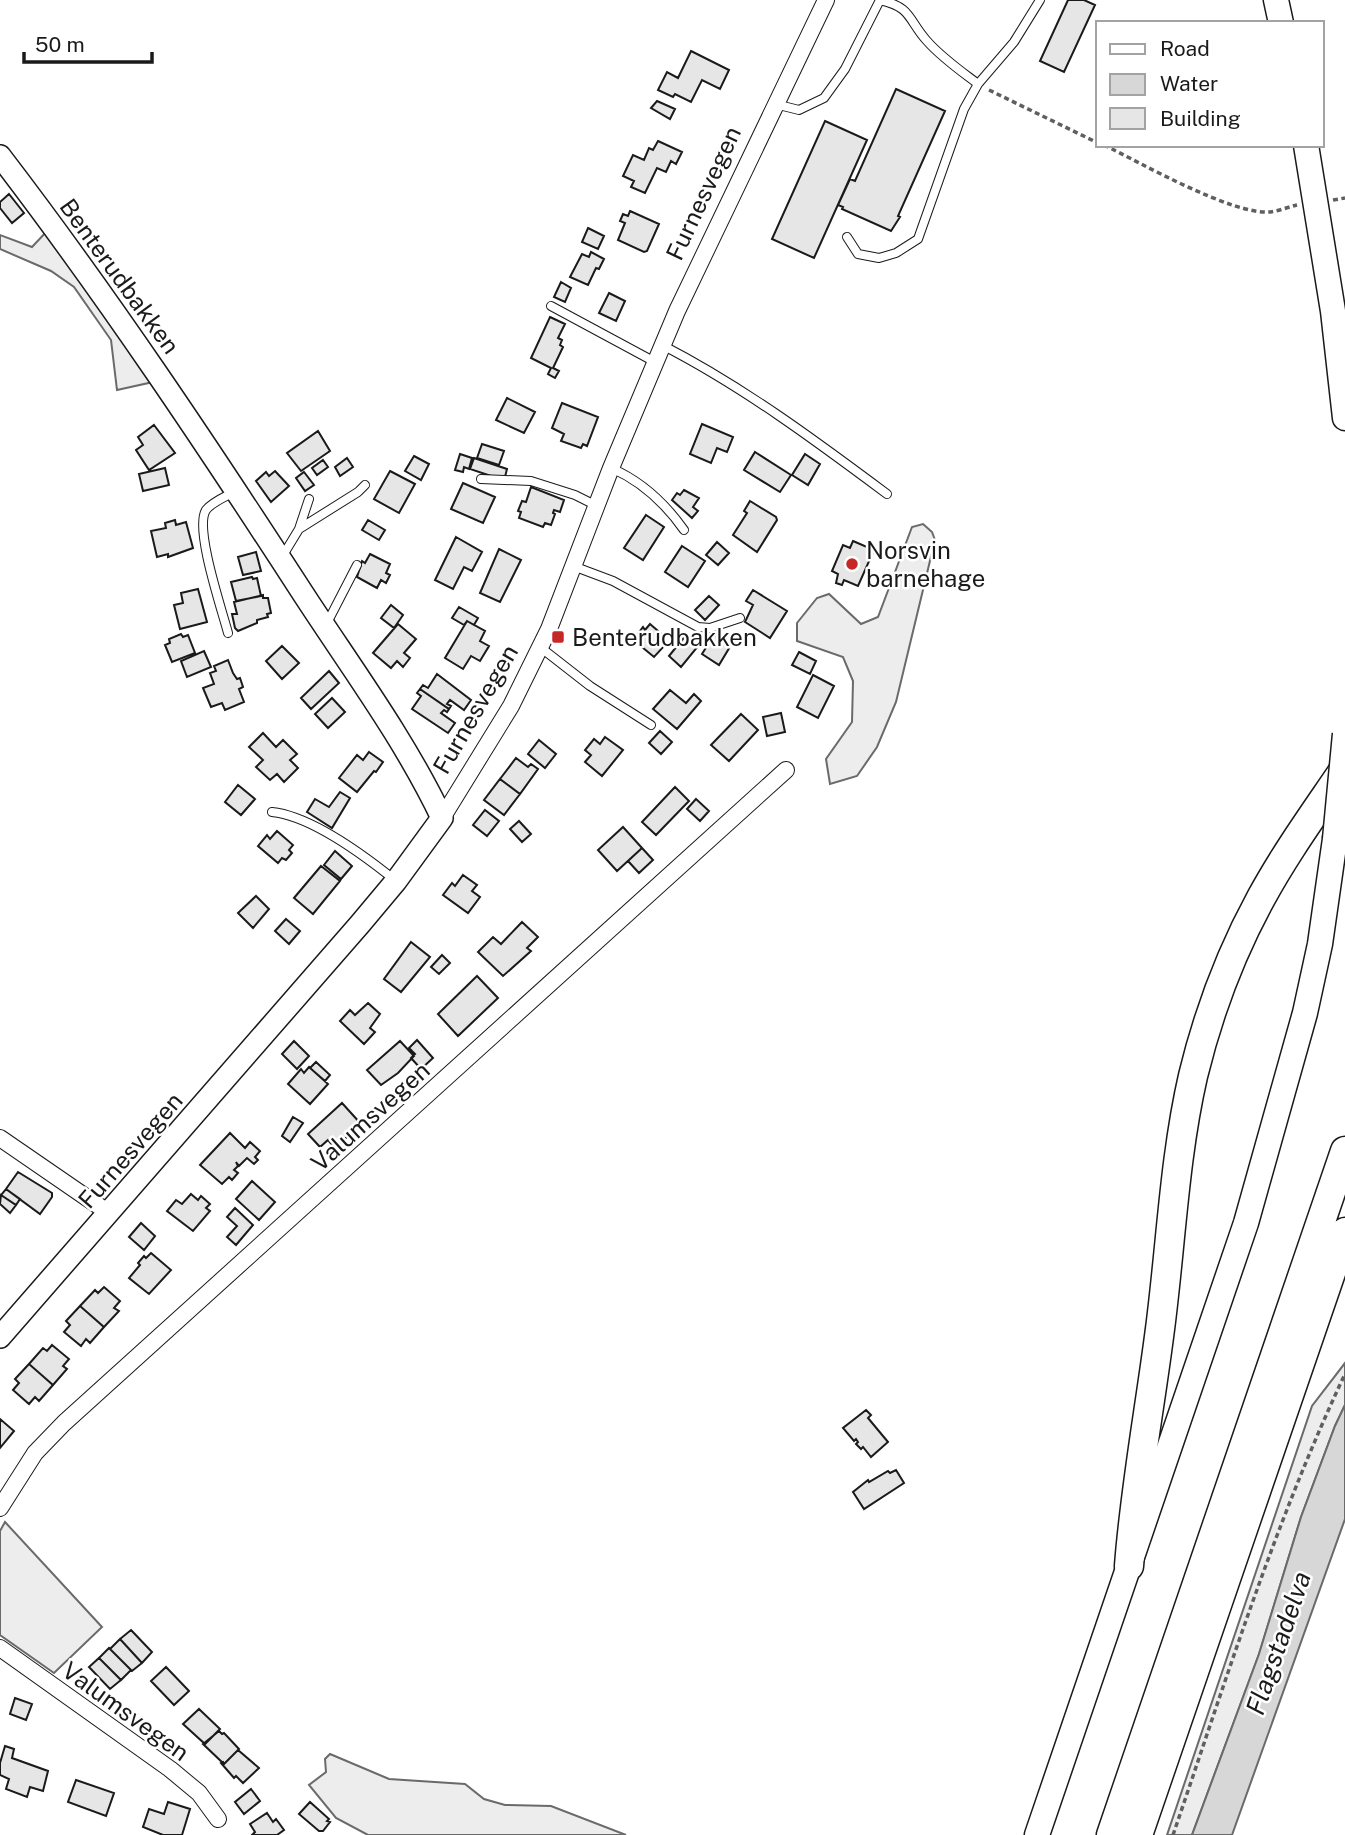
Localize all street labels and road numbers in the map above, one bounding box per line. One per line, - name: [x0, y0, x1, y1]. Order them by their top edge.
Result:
- street label: Furnesvegen: [660, 122, 746, 264]
- street label: Benterudbakken: [54, 193, 186, 359]
- street label: Furnesvegen: [427, 640, 523, 778]
- street label: Valumsvegen: [305, 1056, 435, 1176]
- street label: Furnesvegen: [72, 1086, 188, 1214]
- street label: Valumsvegen: [57, 1656, 195, 1766]

